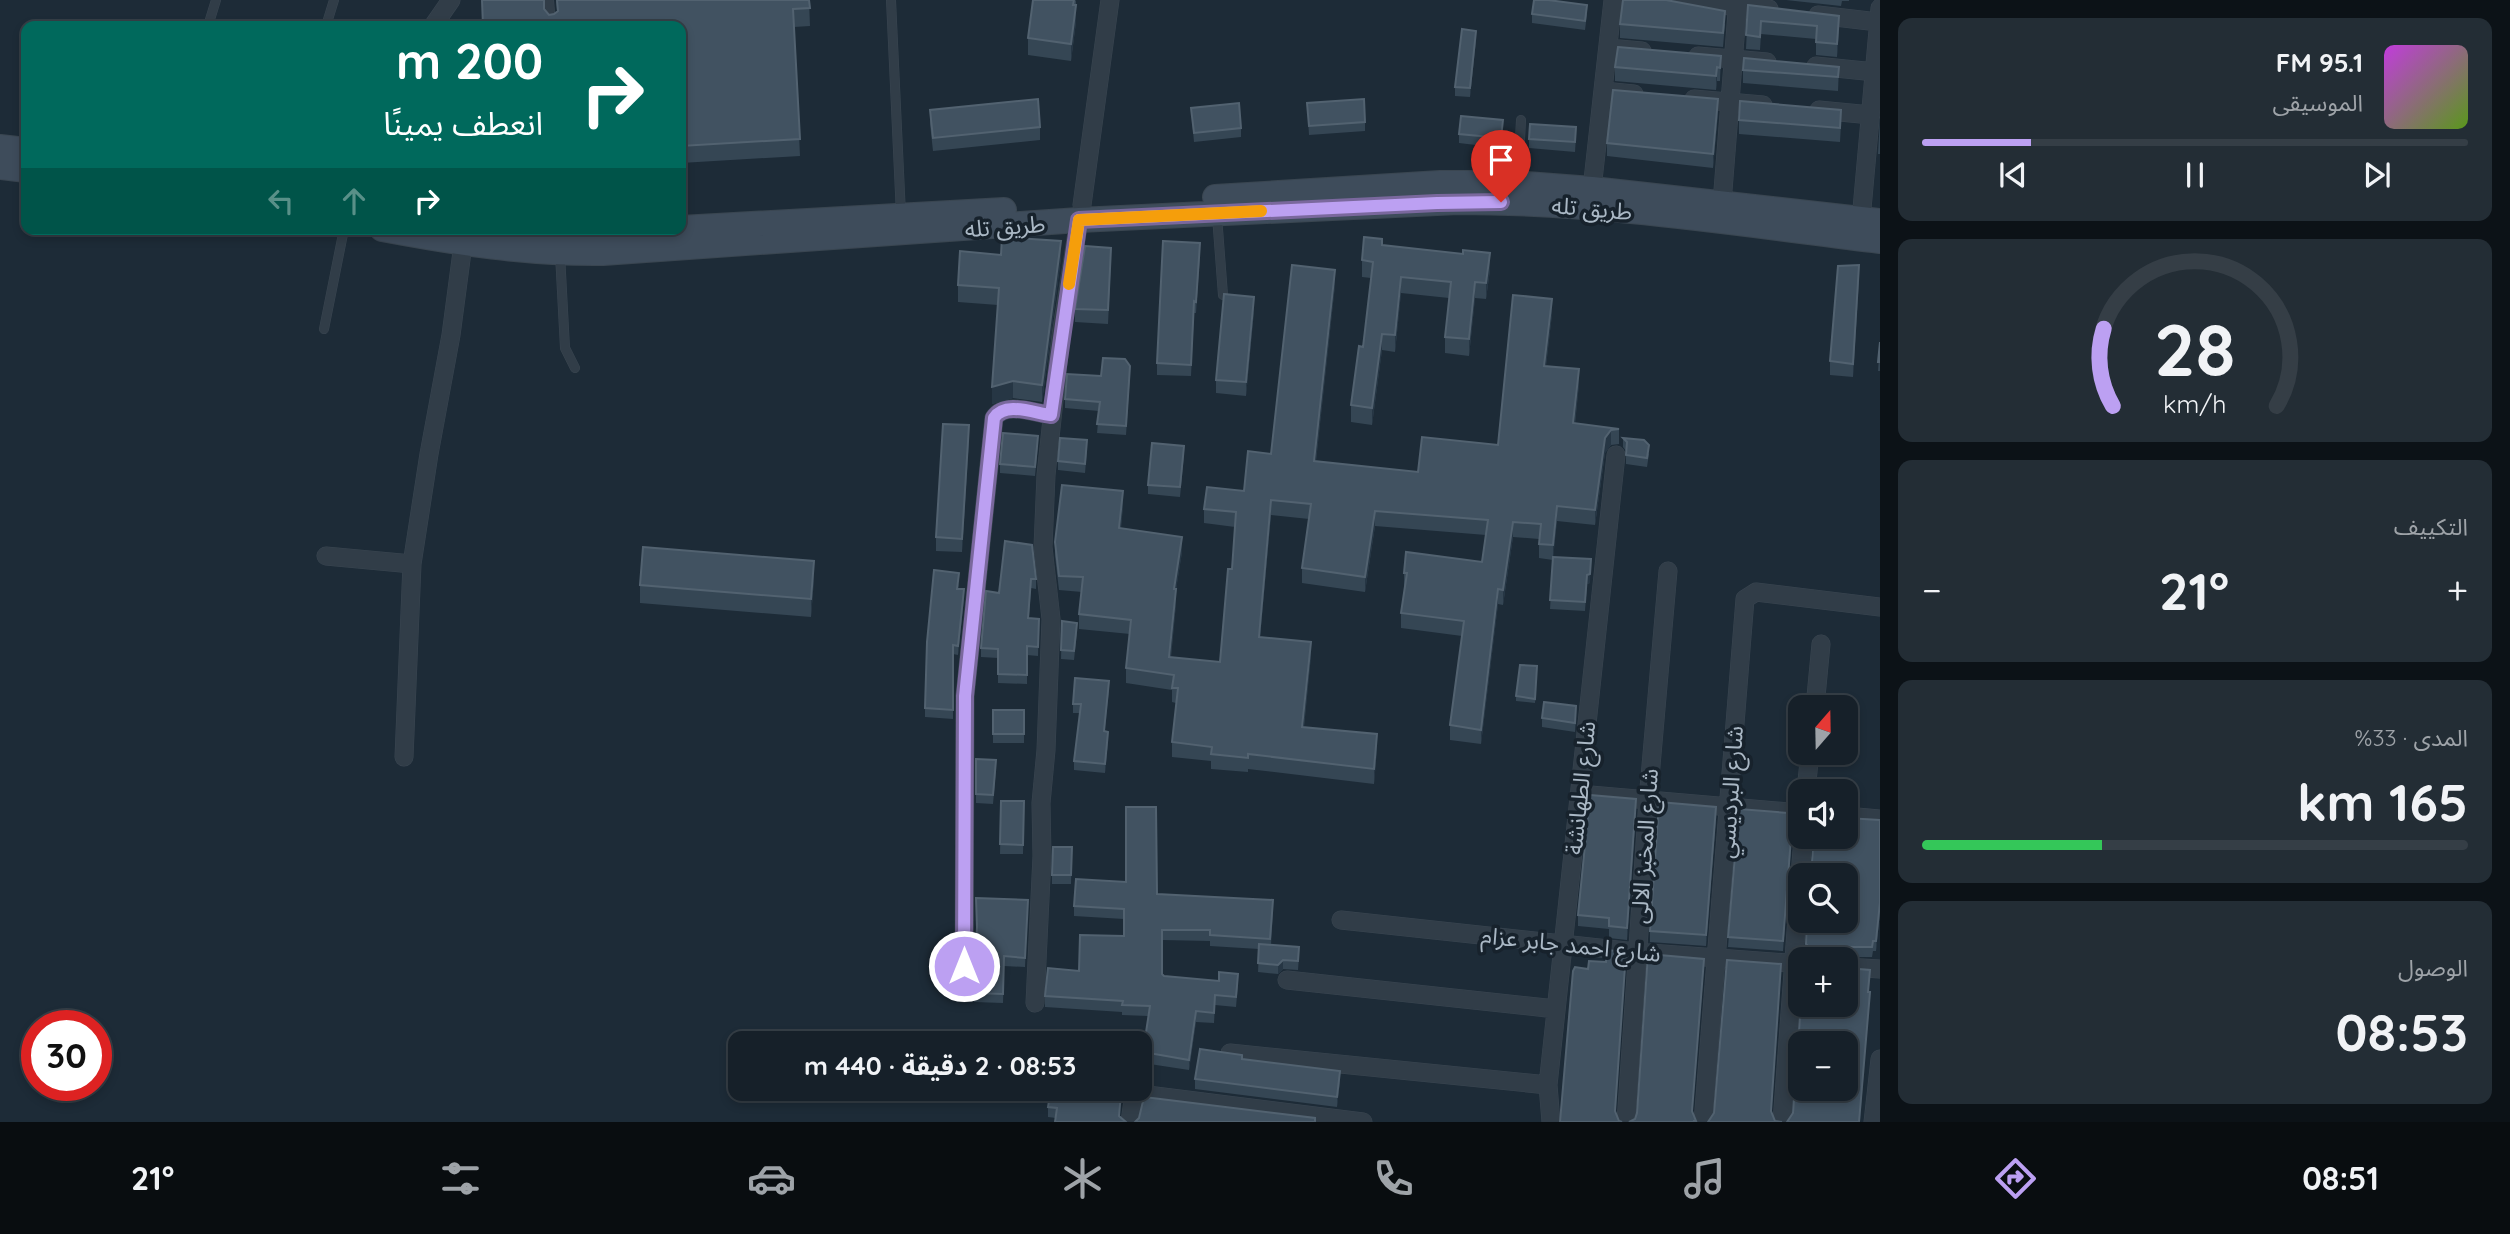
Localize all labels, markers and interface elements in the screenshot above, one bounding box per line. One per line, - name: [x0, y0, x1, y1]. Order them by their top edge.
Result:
- text: 200 m: [396, 30, 543, 91]
- text: 95.1 FM: [2276, 46, 2363, 79]
- icon: right: [567, 49, 658, 140]
- text: الموسيقى: [2272, 88, 2363, 117]
- text: انعطف يمينًا: [383, 103, 543, 143]
- pin: [1471, 130, 1531, 202]
- icon: arrive: [1482, 141, 1520, 179]
- icon: previous: [1994, 156, 2032, 194]
- icon: pause: [2176, 156, 2214, 194]
- icon: next: [2358, 156, 2396, 194]
- icon: left: [262, 182, 300, 220]
- icon: ahead: [335, 182, 373, 220]
- icon: right: [408, 182, 446, 220]
- street label: طريق تله: [1551, 190, 1633, 226]
- street label: طريق تله: [964, 209, 1046, 243]
- text: 28: [2154, 304, 2236, 395]
- text: km/h: [2163, 388, 2227, 419]
- text: التكييف: [2394, 512, 2468, 541]
- text: 21°: [2159, 558, 2229, 623]
- text: −: [1922, 566, 1942, 614]
- text: +: [2447, 566, 2468, 614]
- north arrow: [1788, 695, 1858, 765]
- map controls: [1788, 695, 1858, 1101]
- street label: شارع الطهانشة: [1559, 720, 1604, 857]
- text: المدى · 33%: [2355, 723, 2468, 752]
- street label: شارع البرديسي: [1711, 725, 1752, 860]
- street label: شارع المخبز الالى: [1624, 767, 1667, 925]
- text: 165 km: [2297, 769, 2468, 834]
- button: sound: [1788, 779, 1858, 849]
- button: search: [1788, 863, 1858, 933]
- street label: شارع احمد جابر عزام: [1479, 920, 1662, 972]
- position arrow: [927, 929, 1001, 1003]
- button: +: [1788, 947, 1858, 1017]
- text: الوصول: [2398, 953, 2468, 982]
- text: 08:53: [2336, 999, 2468, 1064]
- speed limit sign: 30: [21, 1010, 112, 1101]
- button: −: [1788, 1031, 1858, 1101]
- text: 08:53 · 2 دقيقة · 440 m: [804, 1049, 1076, 1082]
- icon: filters: [436, 1154, 485, 1203]
- icon: car: [747, 1154, 796, 1203]
- icon: climate: [1058, 1154, 1107, 1203]
- icon: phone: [1369, 1154, 1418, 1203]
- icon: music: [1680, 1154, 1729, 1203]
- icon: directions: [1991, 1154, 2040, 1203]
- text: 21°: [131, 1158, 174, 1198]
- text: 08:51: [2302, 1158, 2379, 1198]

